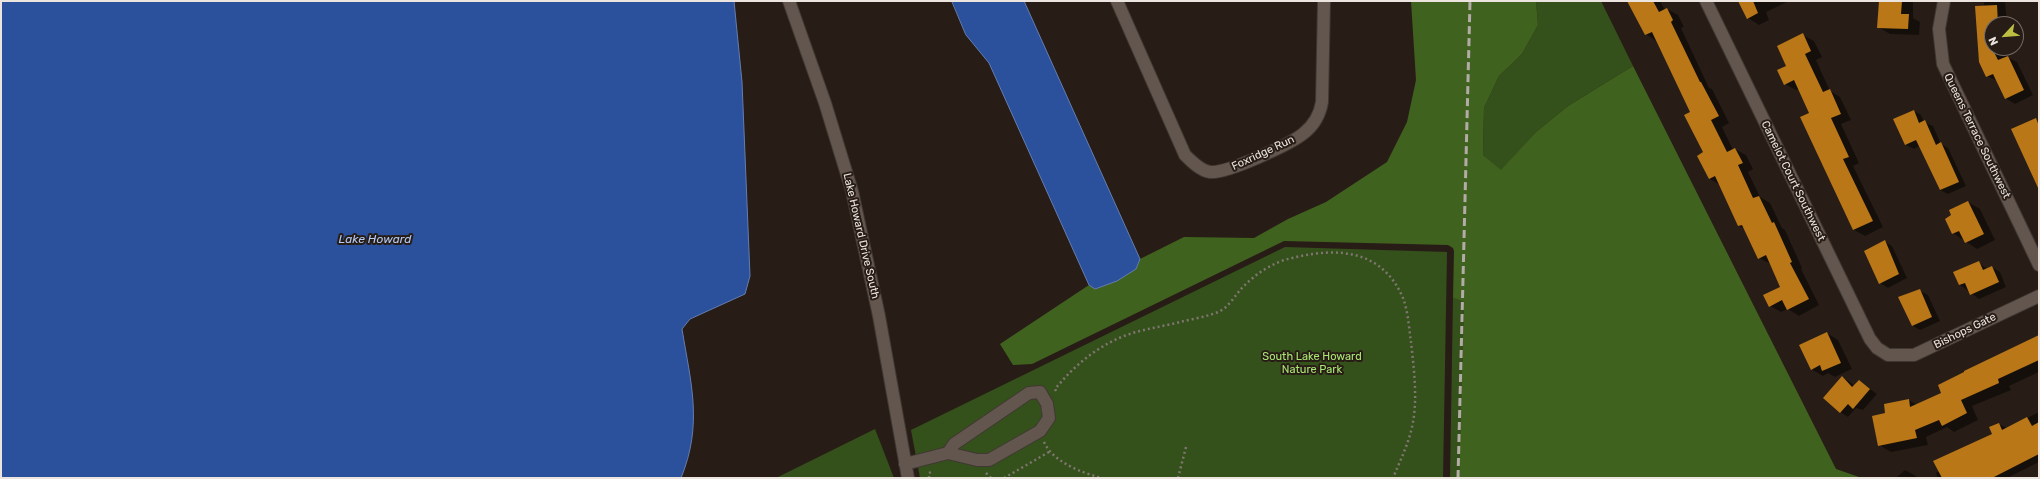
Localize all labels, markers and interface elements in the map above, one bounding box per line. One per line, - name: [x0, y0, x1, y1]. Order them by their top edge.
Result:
- north arrow: [1984, 16, 2024, 56]
- text: N: [1986, 35, 2001, 47]
- street label: Queens Terrace Southwest: [1941, 71, 2013, 201]
- street label: Camelot Court Southwest: [1758, 119, 1828, 243]
- street label: Foxridge Run: [1230, 133, 1296, 173]
- street label: Lake Howard Drive South: [840, 172, 882, 300]
- water label: Lake Howard: [339, 233, 411, 247]
- street label: Bishops Gate: [1932, 310, 1998, 352]
- park label: South Lake Howard Nature Park: [1262, 350, 1362, 376]

